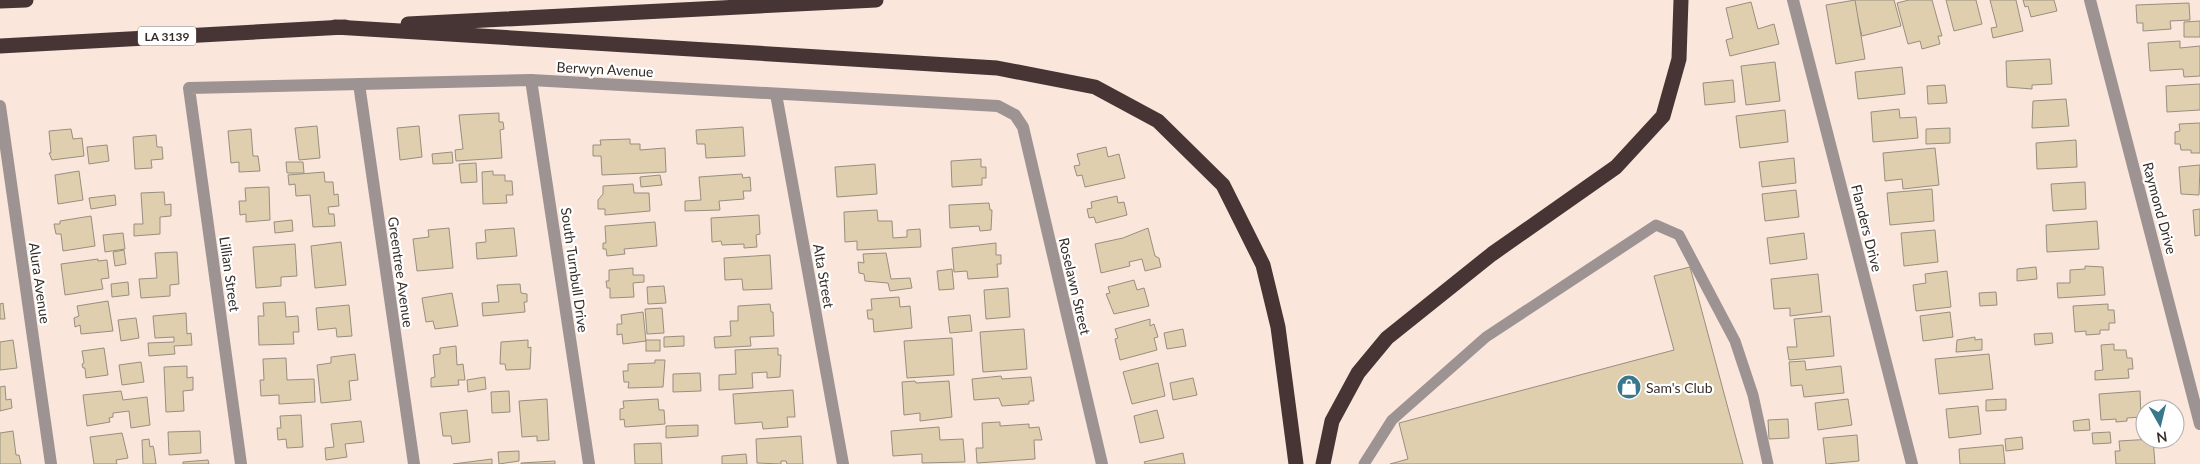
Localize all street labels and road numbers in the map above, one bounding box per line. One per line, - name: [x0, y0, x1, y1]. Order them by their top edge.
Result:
- road number: LA 3139: [138, 27, 196, 46]
- street label: Berwyn Avenue: [556, 58, 654, 80]
- street label: Raymond Drive: [2140, 160, 2180, 256]
- street label: Flanders Drive: [1848, 183, 1886, 273]
- street label: South Turnbull Drive: [558, 206, 592, 334]
- street label: Greentree Avenue: [385, 216, 417, 328]
- street label: Lillian Street: [216, 235, 244, 313]
- street label: Roselawn Street: [1056, 236, 1094, 336]
- street label: Alura Avenue: [26, 241, 54, 325]
- street label: Alta Street: [810, 242, 838, 310]

